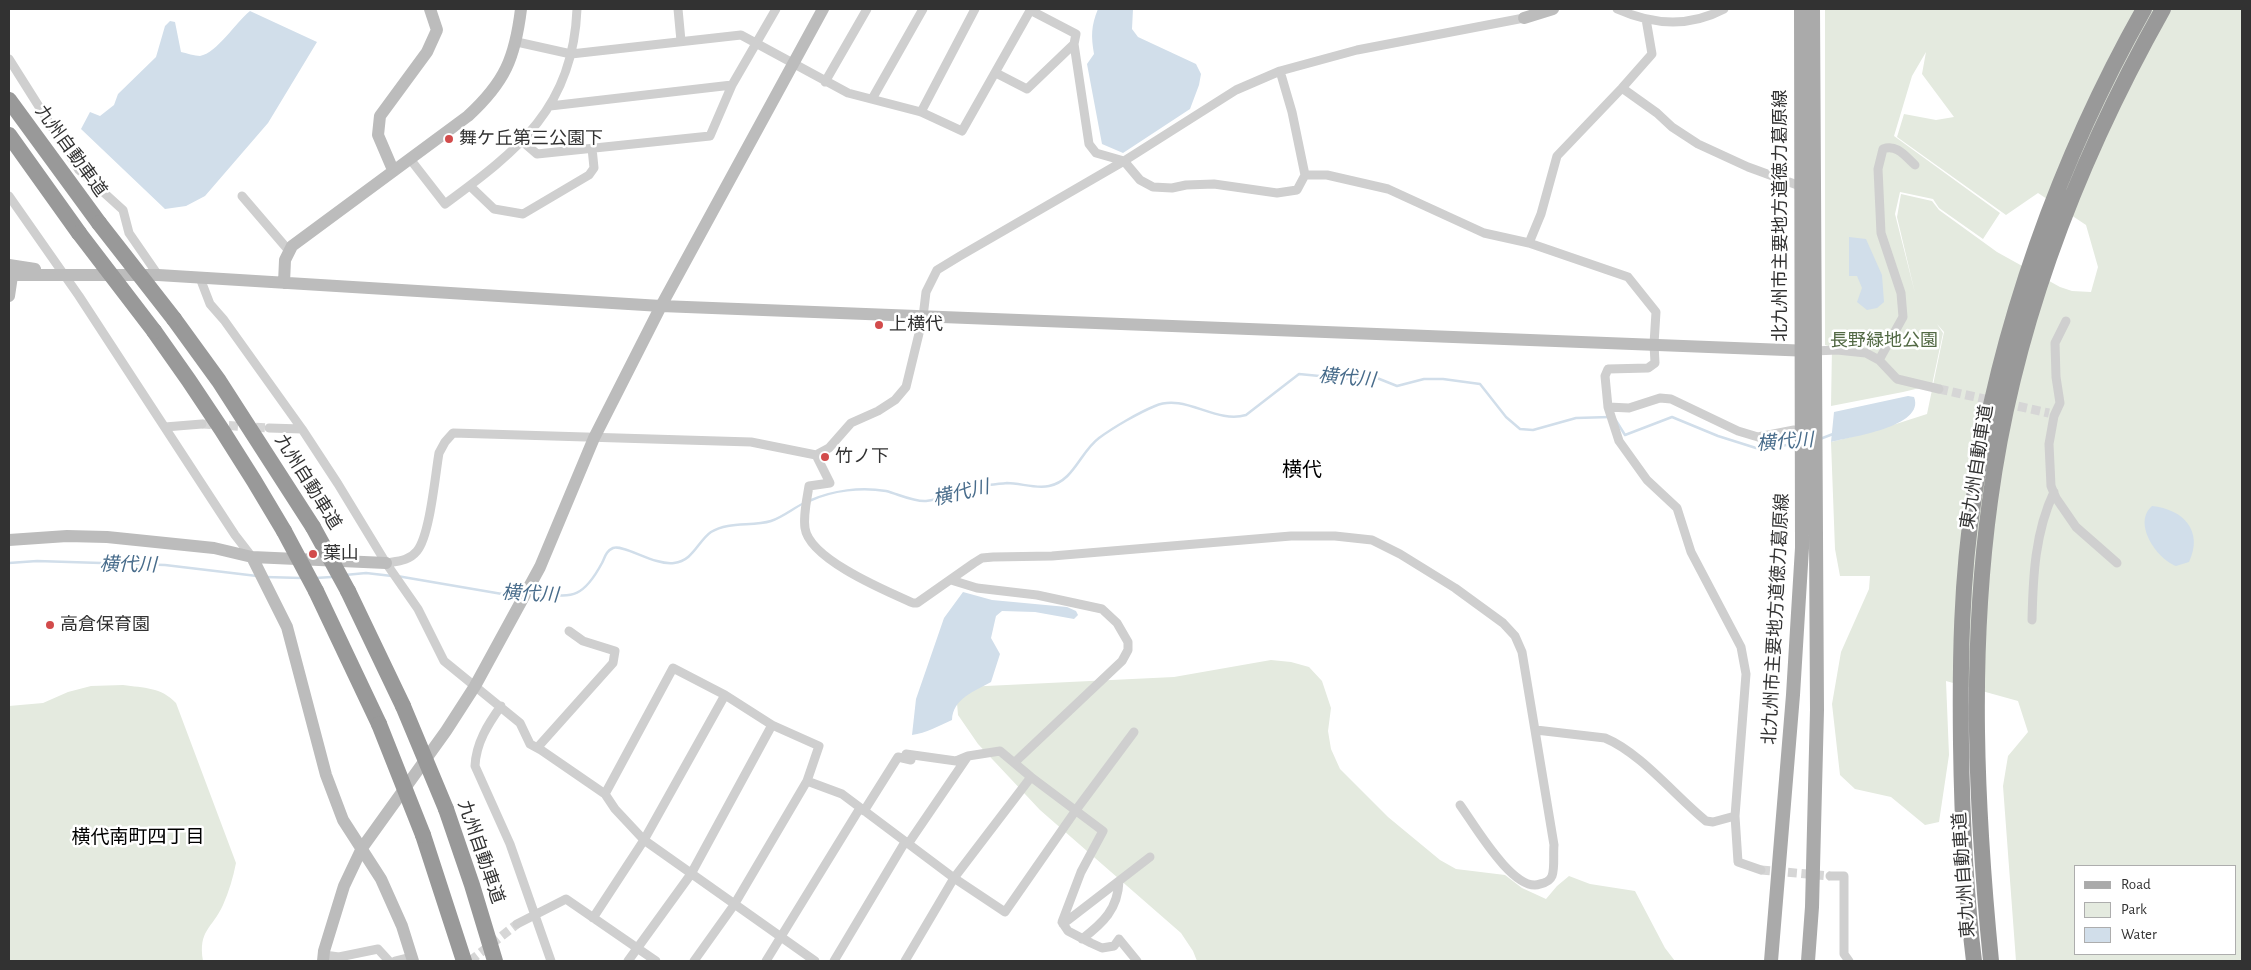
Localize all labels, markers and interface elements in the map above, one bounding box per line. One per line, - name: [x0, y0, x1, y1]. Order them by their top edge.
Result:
- street label: 北九州市主要地方道徳力葛原線: [1770, 90, 1792, 342]
- street label: 九州自動車道: [31, 101, 111, 201]
- place label: 舞ケ丘第三公園下: [459, 128, 603, 150]
- marker: 舞ケ丘第三公園下: [443, 133, 455, 145]
- place label: 上横代: [889, 314, 943, 336]
- marker: 上横代: [873, 319, 885, 331]
- park label: 長野緑地公園: [1830, 330, 1938, 352]
- water label: 横代川: [1318, 364, 1376, 392]
- street label: 東九州自動車道: [1956, 403, 1998, 531]
- water label: 横代川: [1756, 429, 1814, 455]
- street label: 九州自動車道: [270, 430, 346, 534]
- place label: 竹ノ下: [835, 446, 889, 468]
- marker: 竹ノ下: [819, 451, 831, 463]
- district label: 横代: [1282, 458, 1322, 482]
- water label: 横代川: [931, 475, 991, 511]
- street label: 北九州市主要地方道徳力葛原線: [1759, 493, 1793, 745]
- place label: 葉山: [323, 543, 359, 565]
- marker: 葉山: [307, 548, 319, 560]
- water label: 横代川: [99, 553, 157, 577]
- water label: 横代川: [501, 581, 559, 607]
- place label: 高倉保育園: [60, 614, 150, 636]
- marker: 高倉保育園: [44, 619, 56, 631]
- street label: 九州自動車道: [453, 797, 509, 907]
- street label: 東九州自動車道: [1949, 811, 1979, 939]
- district label: 横代南町四丁目: [72, 826, 204, 848]
- legend: [2074, 865, 2236, 955]
- text: Road: [2121, 877, 2151, 892]
- text: Park: [2121, 902, 2147, 917]
- text: Water: [2121, 927, 2157, 942]

